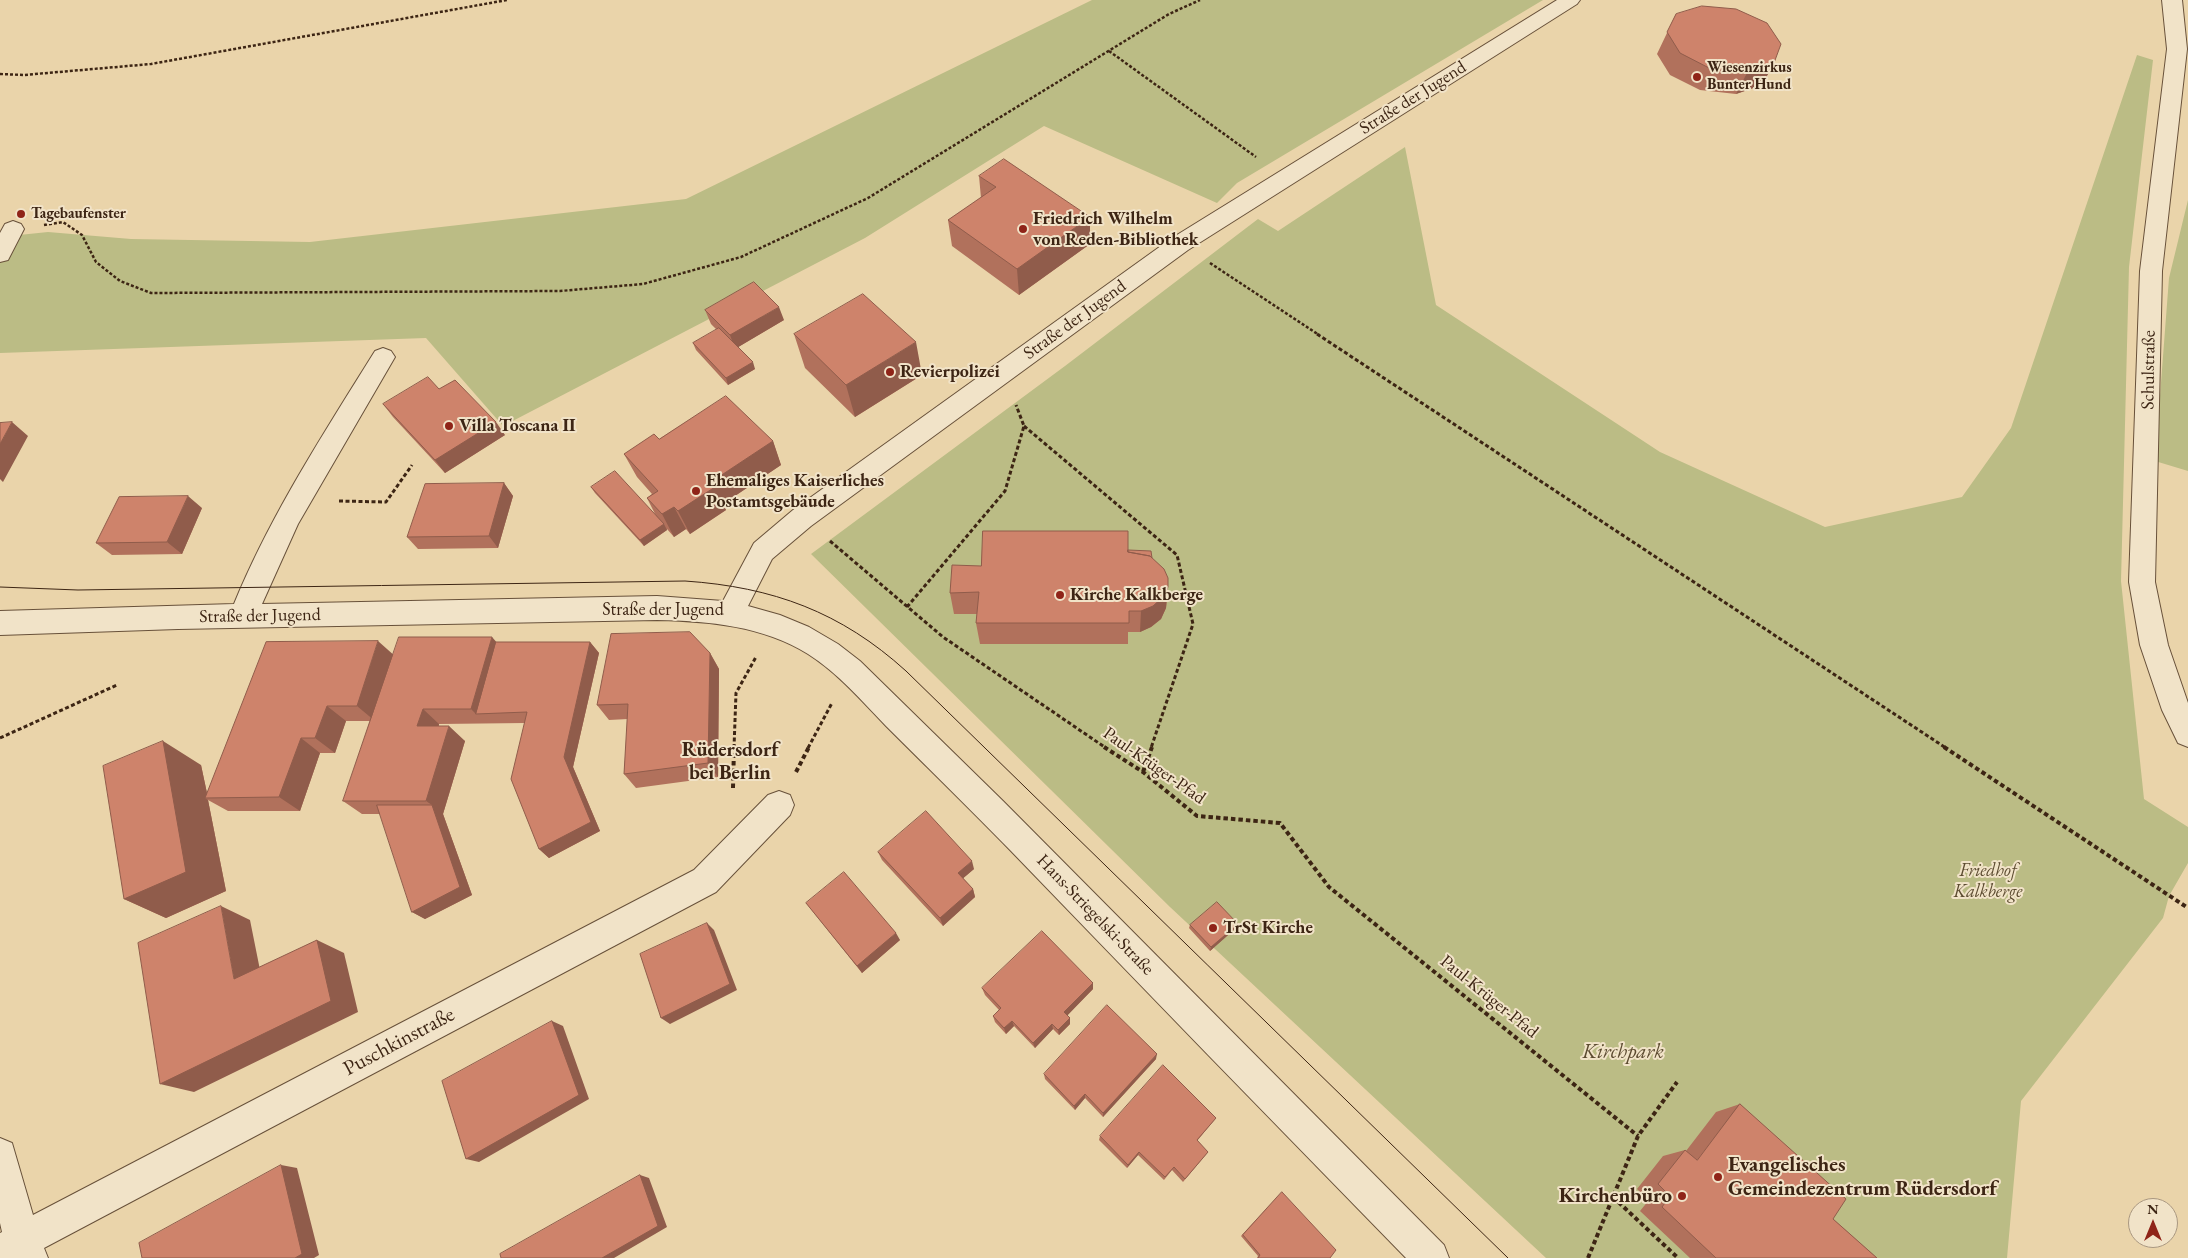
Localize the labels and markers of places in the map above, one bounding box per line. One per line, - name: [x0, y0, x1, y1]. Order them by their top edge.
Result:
- place label: Wiesenzirkus Bunter Hund: [1707, 59, 1792, 94]
- marker: Wiesenzirkus Bunter Hund: [1691, 71, 1703, 83]
- place label: Tagebaufenster: [31, 205, 126, 223]
- marker: Tagebaufenster: [15, 208, 27, 220]
- place label: Friedrich Wilhelm von Reden-Bibliothek: [1033, 208, 1199, 250]
- marker: Friedrich Wilhelm von Reden-Bibliothek: [1017, 223, 1029, 235]
- place label: Revierpolizei: [900, 361, 1000, 383]
- marker: Revierpolizei: [884, 366, 896, 378]
- place label: Villa Toscana II: [459, 415, 576, 437]
- marker: Villa Toscana II: [443, 420, 455, 432]
- place label: Ehemaliges Kaiserliches Postamtsgebäude: [706, 470, 884, 512]
- marker: Ehemaliges Kaiserliches Postamtsgebäude: [690, 485, 702, 497]
- place label: Kirche Kalkberge: [1070, 584, 1203, 606]
- marker: Kirche Kalkberge: [1054, 589, 1066, 601]
- place label: TrSt Kirche: [1223, 917, 1313, 939]
- marker: TrSt Kirche: [1207, 922, 1219, 934]
- place label: Evangelisches Gemeindezentrum Rüdersdorf: [1728, 1152, 1997, 1202]
- marker: Evangelisches Gemeindezentrum Rüdersdorf: [1712, 1171, 1724, 1183]
- place label: Kirchenbüro: [1559, 1183, 1672, 1209]
- marker: Kirchenbüro: [1676, 1190, 1688, 1202]

